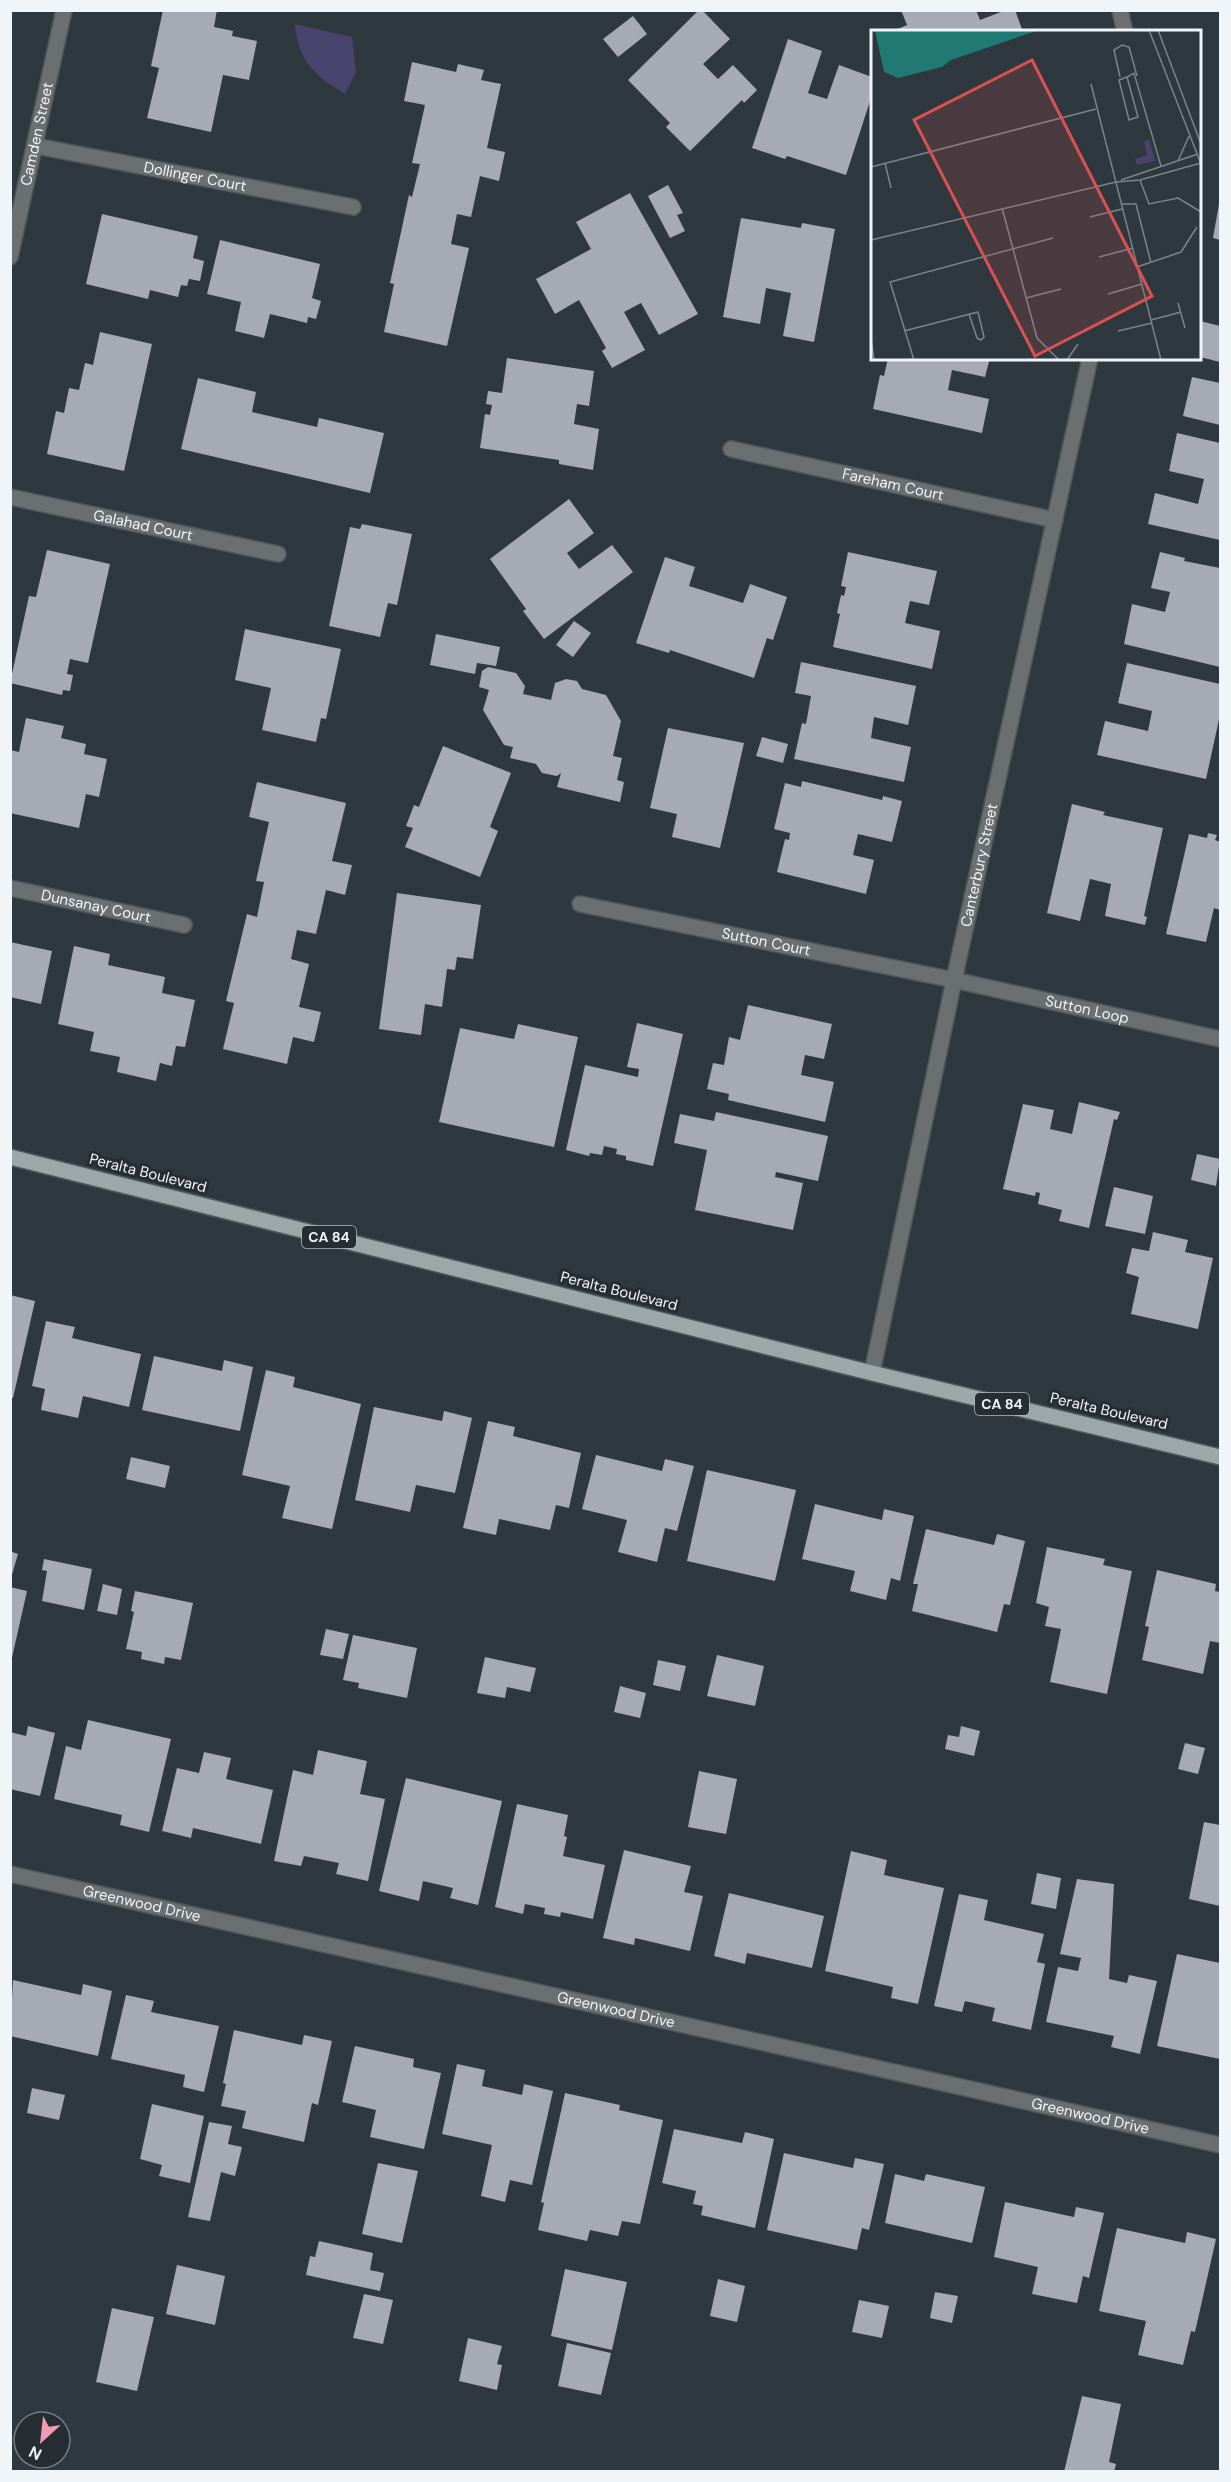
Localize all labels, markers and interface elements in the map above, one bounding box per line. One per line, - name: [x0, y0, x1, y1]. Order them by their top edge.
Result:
- inset map: [871, 30, 1201, 360]
- street label: Camden Street: [16, 80, 58, 188]
- street label: Dollinger Court: [142, 157, 248, 196]
- street label: Fareham Court: [841, 464, 946, 505]
- street label: Galahad Court: [92, 505, 195, 546]
- street label: Canterbury Street: [956, 801, 1002, 929]
- street label: Dunsanay Court: [39, 885, 153, 928]
- street label: Sutton Court: [720, 923, 812, 961]
- street label: Sutton Loop: [1043, 991, 1131, 1029]
- street label: Peralta Boulevard: [87, 1149, 209, 1197]
- road number: CA 84: [302, 1226, 356, 1248]
- street label: Peralta Boulevard: [558, 1267, 680, 1315]
- street label: Peralta Boulevard: [1048, 1388, 1170, 1434]
- road number: CA 84: [975, 1393, 1029, 1415]
- street label: Greenwood Drive: [81, 1881, 203, 1926]
- street label: Greenwood Drive: [555, 1987, 677, 2033]
- street label: Greenwood Drive: [1029, 2093, 1151, 2139]
- north arrow: [12, 2410, 72, 2470]
- text: N: [25, 2441, 45, 2465]

